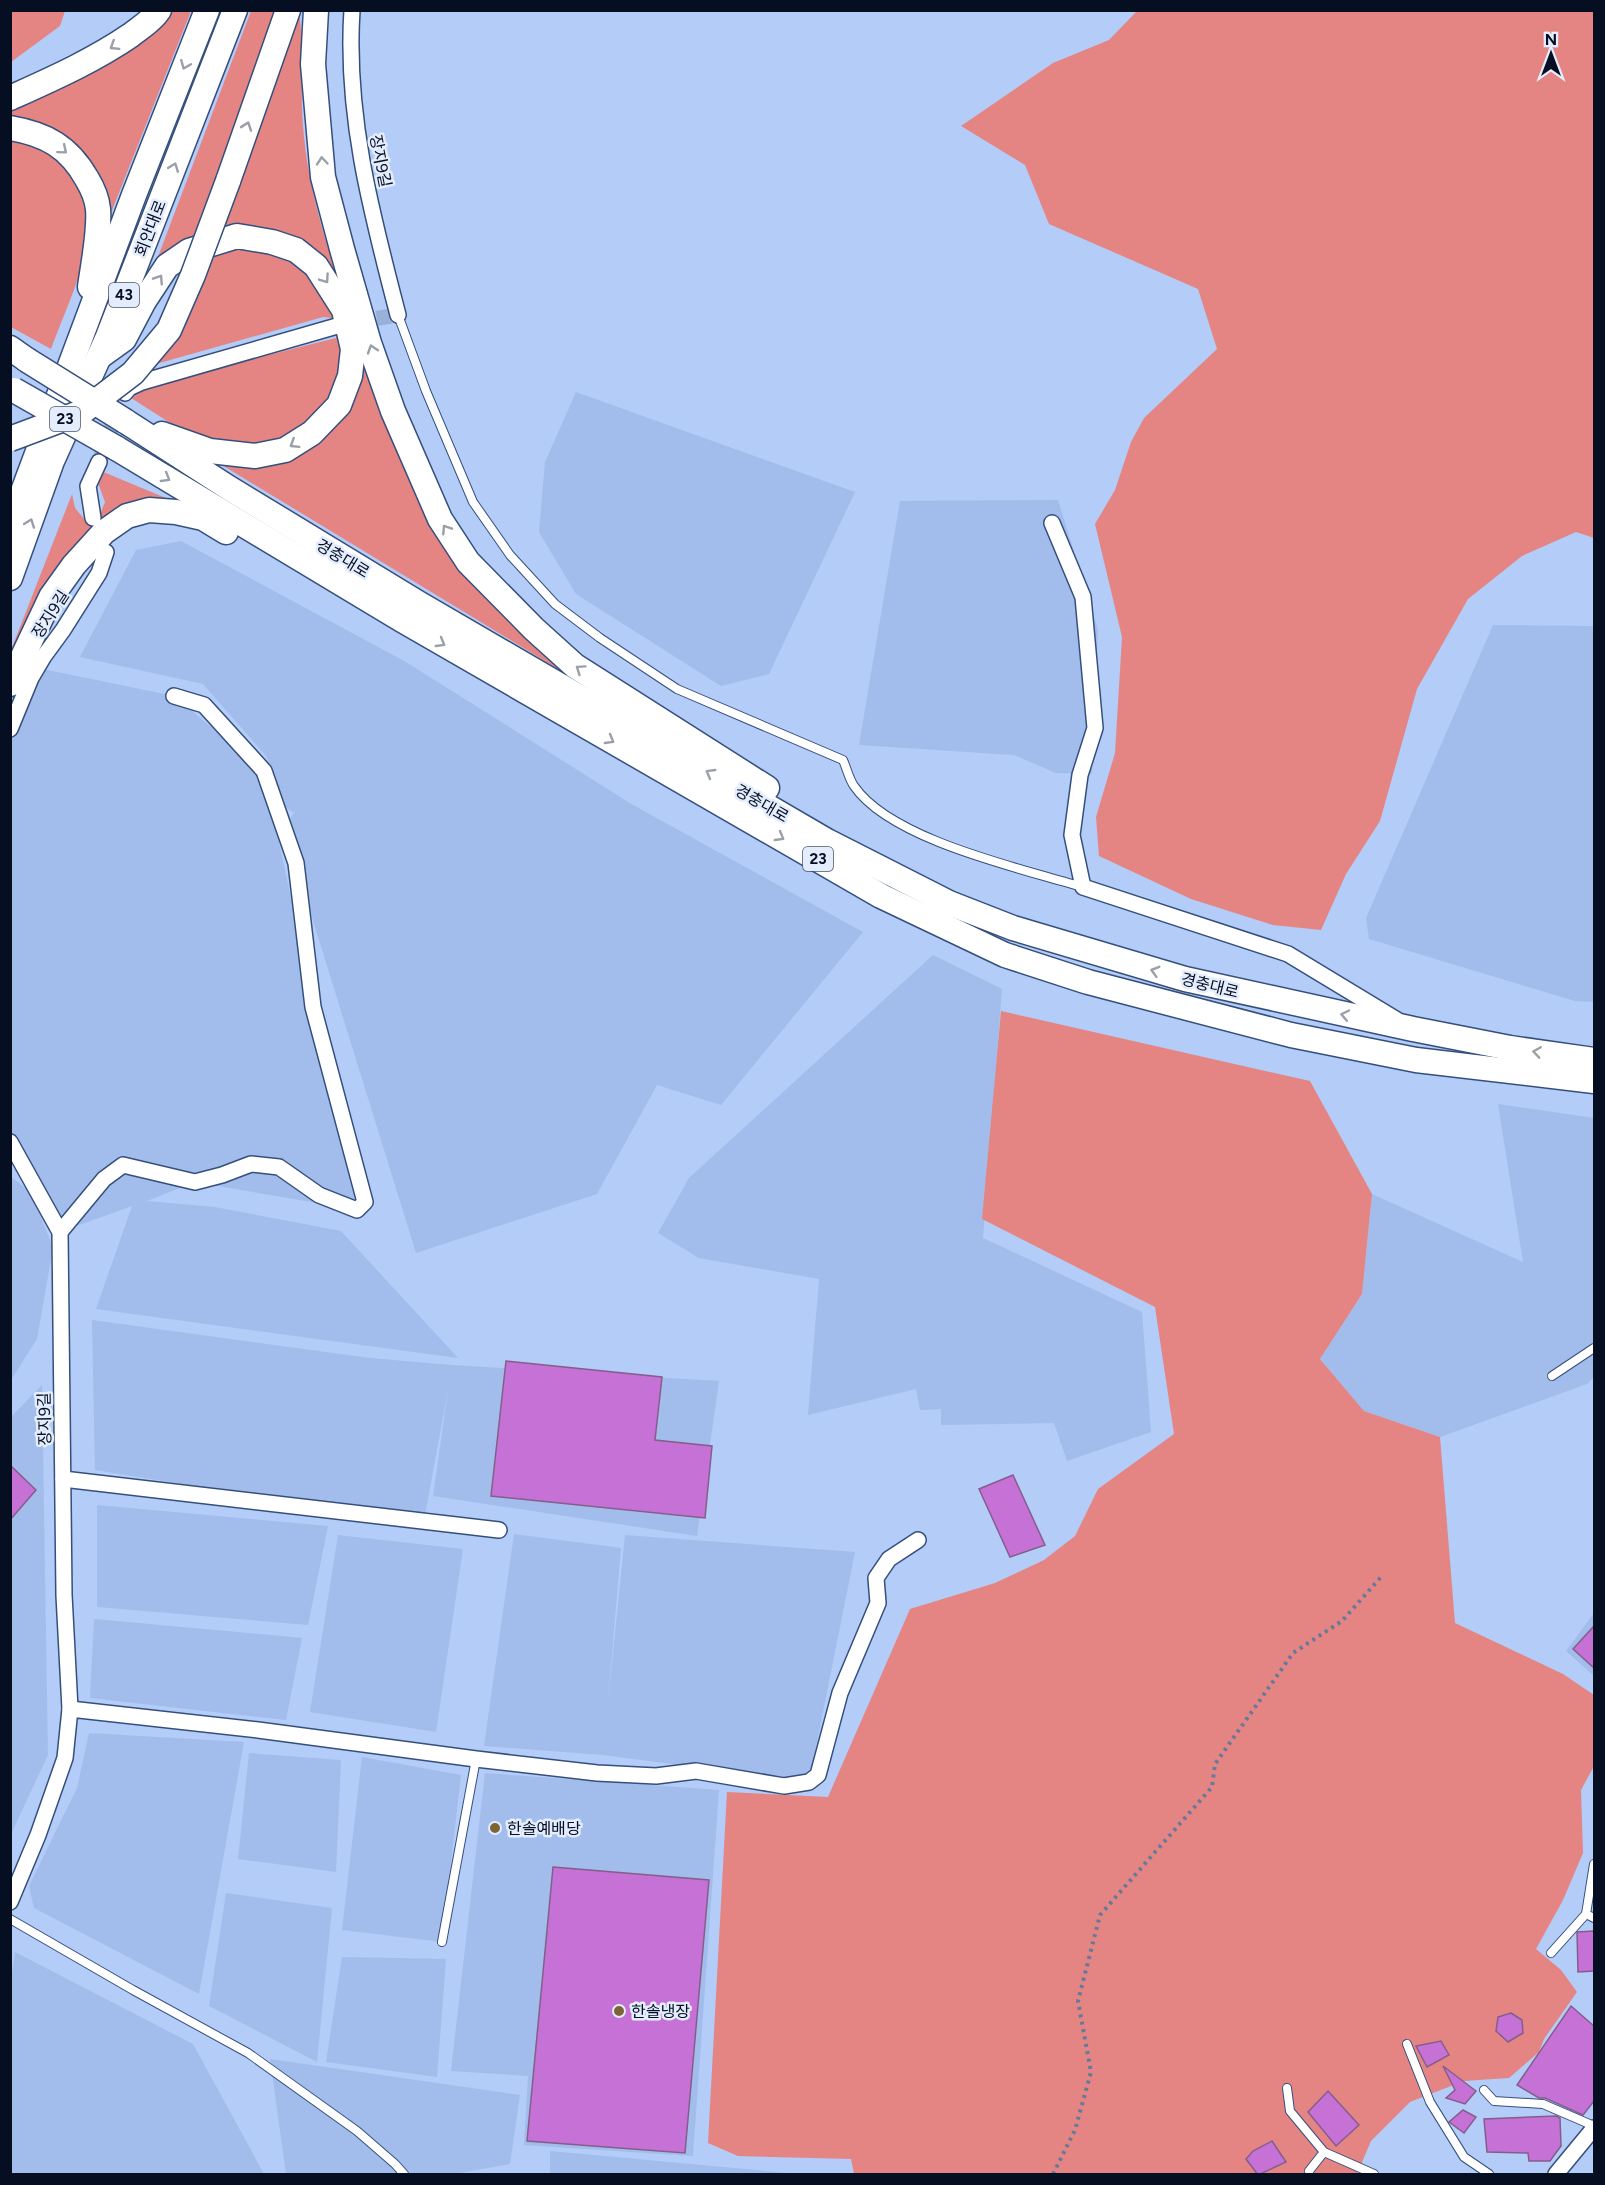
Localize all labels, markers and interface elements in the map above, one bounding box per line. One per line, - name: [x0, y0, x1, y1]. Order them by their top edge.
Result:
- north arrow: [1521, 24, 1581, 84]
- text: N: [1545, 30, 1557, 49]
- one-way arrow: [109, 39, 120, 50]
- one-way arrow: [180, 59, 192, 70]
- one-way arrow: [240, 121, 253, 132]
- street label: 장지9길: [366, 133, 395, 189]
- one-way arrow: [56, 143, 67, 154]
- one-way arrow: [316, 156, 329, 165]
- one-way arrow: [167, 162, 179, 173]
- street label: 회안대로: [131, 197, 170, 259]
- one-way arrow: [318, 272, 329, 283]
- one-way arrow: [151, 275, 163, 285]
- road number: 43: [109, 283, 139, 307]
- one-way arrow: [366, 344, 379, 355]
- road number: 23: [50, 407, 80, 431]
- one-way arrow: [290, 437, 300, 449]
- one-way arrow: [160, 470, 170, 482]
- one-way arrow: [23, 518, 36, 529]
- one-way arrow: [443, 524, 454, 535]
- street label: 경충대로: [313, 535, 373, 582]
- street label: 장지9길: [28, 587, 73, 642]
- one-way arrow: [435, 635, 445, 647]
- one-way arrow: [576, 665, 587, 676]
- one-way arrow: [604, 732, 615, 744]
- one-way arrow: [706, 769, 716, 780]
- street label: 경충대로: [731, 780, 792, 827]
- one-way arrow: [773, 829, 784, 841]
- road number: 23: [803, 847, 833, 871]
- one-way arrow: [1150, 965, 1160, 978]
- street label: 경충대로: [1179, 969, 1241, 1002]
- one-way arrow: [1340, 1009, 1350, 1022]
- one-way arrow: [1532, 1046, 1541, 1058]
- street label: 장지9길: [35, 1392, 54, 1446]
- place label: 한솔예배당: [507, 1819, 581, 1838]
- marker: 한솔예배당: [488, 1821, 502, 1835]
- place label: 한솔냉장: [631, 2002, 690, 2021]
- marker: 한솔냉장: [612, 2004, 626, 2018]

